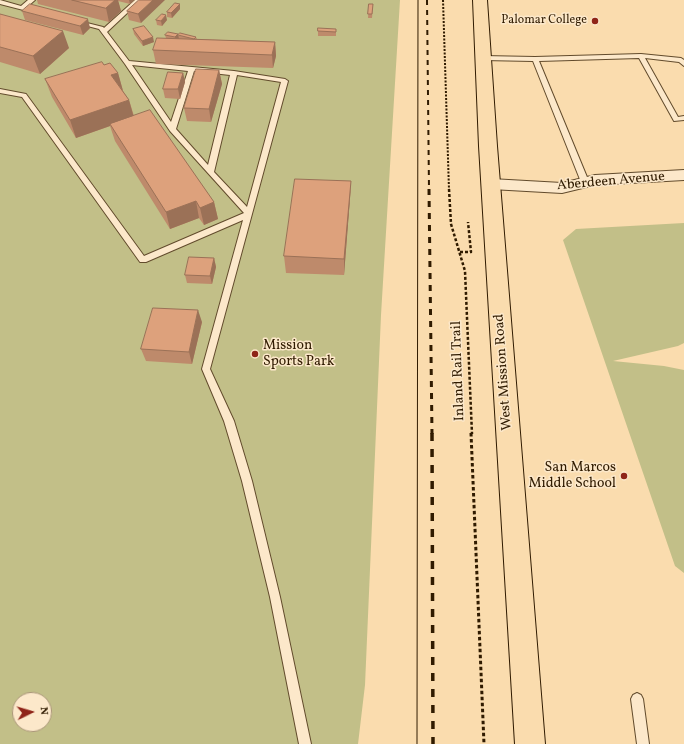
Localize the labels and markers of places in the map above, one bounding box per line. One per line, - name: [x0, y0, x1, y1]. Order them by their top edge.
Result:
- place label: Palomar College: [501, 14, 587, 28]
- marker: Palomar College: [590, 16, 600, 26]
- place label: Mission Sports Park: [263, 338, 334, 370]
- marker: Mission Sports Park: [250, 349, 260, 359]
- place label: San Marcos Middle School: [528, 460, 616, 492]
- marker: San Marcos Middle School: [619, 471, 629, 481]

